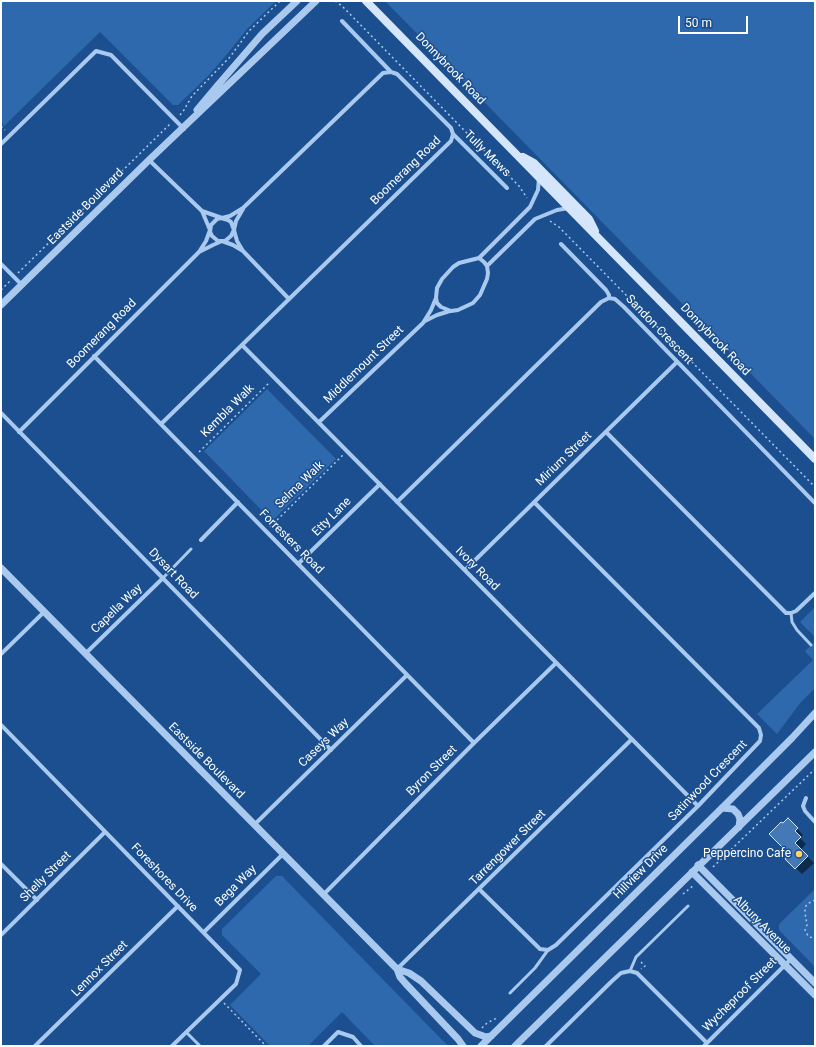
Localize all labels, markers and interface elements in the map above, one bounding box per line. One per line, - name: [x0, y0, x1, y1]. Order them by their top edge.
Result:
- scale bar: [680, 8, 750, 34]
- text: 50 m: [685, 16, 712, 30]
- street label: Donnybrook Road: [412, 30, 488, 108]
- street label: Tully Mews: [461, 128, 513, 180]
- street label: Boomerang Road: [368, 134, 444, 208]
- street label: Eastside Boulevard: [45, 166, 127, 248]
- street label: Sandon Crescent: [622, 292, 696, 368]
- street label: Boomerang Road: [64, 296, 140, 372]
- street label: Donnybrook Road: [677, 301, 753, 379]
- street label: Middlemount Street: [321, 323, 407, 407]
- street label: Kembla Walk: [198, 381, 258, 441]
- street label: Mirium Street: [533, 429, 595, 489]
- street label: Selma Walk: [273, 458, 327, 512]
- street label: Etty Lane: [309, 494, 355, 540]
- street label: Forresters Road: [256, 507, 326, 577]
- street label: Ivory Road: [452, 544, 502, 594]
- street label: Dysart Road: [145, 546, 201, 602]
- street label: Capella Way: [88, 581, 146, 637]
- street label: Caseys Way: [296, 716, 352, 770]
- street label: Eastside Boulevard: [165, 720, 247, 802]
- street label: Satinwood Crescent: [666, 737, 750, 825]
- street label: Byron Street: [404, 743, 460, 799]
- street label: Tarrengower Street: [467, 807, 549, 889]
- street label: Foreshores Drive: [128, 841, 200, 915]
- street label: Hillview Drive: [611, 842, 671, 902]
- place label: Peppercino Cafe: [703, 847, 791, 861]
- street label: Shelly Street: [17, 848, 75, 906]
- marker: Peppercino Cafe: [794, 849, 804, 859]
- street label: Bega Way: [212, 862, 260, 910]
- street label: Albury Avenue: [730, 893, 794, 957]
- street label: Lennox Street: [69, 938, 131, 1000]
- street label: Wycheproof Street: [700, 955, 780, 1035]

